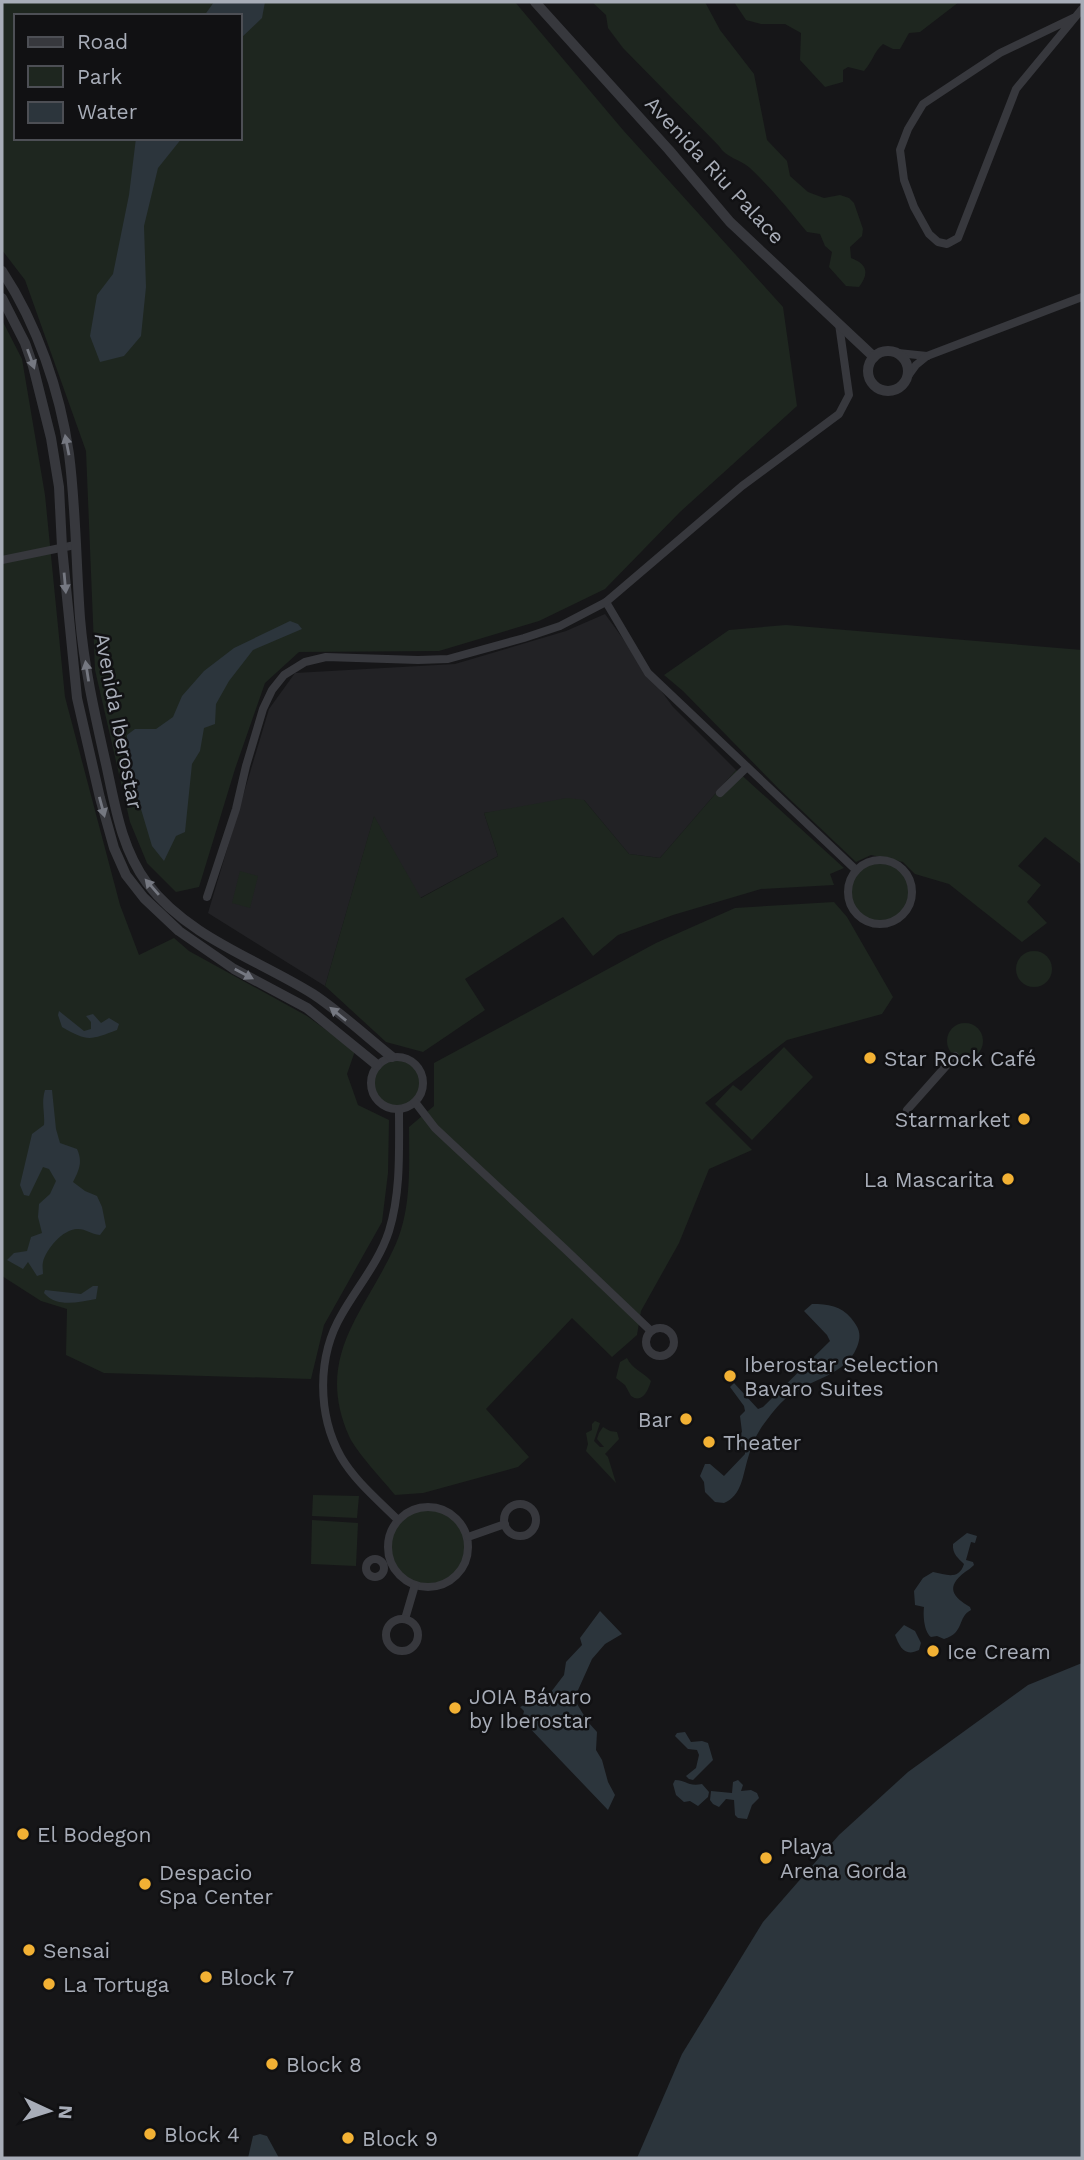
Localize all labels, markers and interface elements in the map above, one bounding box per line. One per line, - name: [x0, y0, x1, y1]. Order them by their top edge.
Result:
- legend: [14, 14, 242, 140]
- text: Road: [77, 29, 128, 54]
- text: Park: [77, 64, 122, 89]
- street label: Avenida Riu Palace: [640, 91, 790, 249]
- text: Water: [77, 99, 138, 124]
- one-way arrow: [25, 349, 36, 370]
- one-way arrow: [61, 434, 72, 456]
- one-way arrow: [60, 572, 71, 594]
- street label: Avenida Iberostar: [90, 631, 148, 812]
- one-way arrow: [81, 660, 92, 682]
- one-way arrow: [98, 797, 108, 818]
- one-way arrow: [144, 878, 160, 896]
- one-way arrow: [234, 968, 254, 980]
- one-way arrow: [330, 1007, 348, 1022]
- place label: Star Rock Café: [884, 1046, 1036, 1071]
- marker: Star Rock Café: [862, 1050, 878, 1066]
- place label: Starmarket: [895, 1107, 1010, 1132]
- marker: Starmarket: [1016, 1111, 1032, 1127]
- place label: La Mascarita: [864, 1167, 994, 1192]
- marker: La Mascarita: [1000, 1171, 1016, 1187]
- place label: Iberostar Selection Bavaro Suites: [744, 1352, 939, 1401]
- marker: Iberostar Selection Bavaro Suites: [722, 1368, 738, 1384]
- place label: Bar: [638, 1407, 672, 1432]
- marker: Bar: [678, 1411, 694, 1427]
- place label: Theater: [723, 1430, 802, 1455]
- marker: Theater: [701, 1434, 717, 1450]
- place label: Ice Cream: [947, 1639, 1051, 1664]
- marker: Ice Cream: [925, 1643, 941, 1659]
- place label: JOIA Bávaro by Iberostar: [469, 1684, 592, 1733]
- marker: JOIA Bávaro by Iberostar: [447, 1700, 463, 1716]
- place label: El Bodegon: [37, 1822, 152, 1847]
- marker: El Bodegon: [15, 1826, 31, 1842]
- place label: Playa Arena Gorda: [780, 1834, 907, 1883]
- marker: Playa Arena Gorda: [758, 1850, 774, 1866]
- place label: Despacio Spa Center: [159, 1860, 273, 1909]
- marker: Despacio Spa Center: [137, 1876, 153, 1892]
- place label: Sensai: [43, 1938, 110, 1963]
- marker: Sensai: [21, 1942, 37, 1958]
- place label: Block 7: [220, 1965, 294, 1990]
- marker: Block 7: [198, 1969, 214, 1985]
- place label: La Tortuga: [63, 1972, 169, 1997]
- marker: La Tortuga: [41, 1976, 57, 1992]
- place label: Block 8: [286, 2052, 362, 2077]
- marker: Block 8: [264, 2056, 280, 2072]
- north arrow: [14, 2076, 84, 2146]
- text: N: [53, 2104, 77, 2120]
- place label: Block 4: [164, 2122, 240, 2147]
- marker: Block 4: [142, 2126, 158, 2142]
- place label: Block 9: [362, 2126, 438, 2151]
- marker: Block 9: [340, 2130, 356, 2146]

